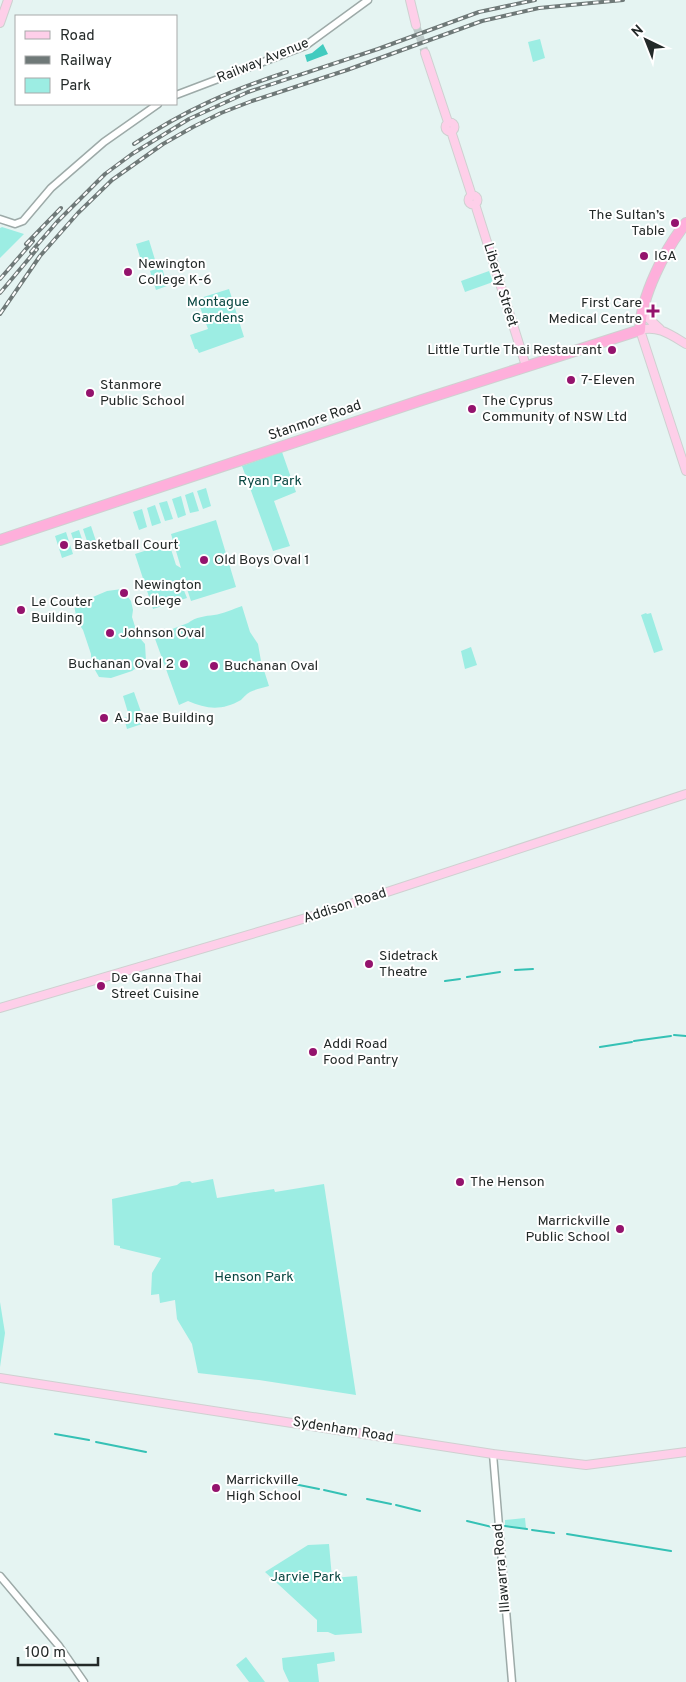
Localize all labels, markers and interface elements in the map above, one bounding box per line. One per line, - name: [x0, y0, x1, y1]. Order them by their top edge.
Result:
- legend: [15, 15, 178, 105]
- north arrow: [621, 15, 671, 65]
- text: N: [629, 22, 648, 41]
- text: Road: [60, 27, 95, 46]
- street label: Railway Avenue: [214, 35, 312, 87]
- text: Railway: [60, 52, 112, 71]
- text: Park: [60, 77, 91, 96]
- place label: The Sultan’s Table: [588, 207, 665, 240]
- marker: The Sultan’s Table: [669, 217, 681, 229]
- street label: Liberty Street: [479, 241, 521, 329]
- place label: IGA: [654, 248, 677, 265]
- marker: IGA: [638, 250, 650, 262]
- place label: Newington College K-6: [138, 256, 212, 289]
- marker: Newington College K-6: [122, 266, 134, 278]
- park label: Montague Gardens: [187, 294, 249, 327]
- place label: First Care Medical Centre: [548, 295, 642, 328]
- marker: First Care Medical Centre: [646, 304, 660, 318]
- place label: Little Turtle Thai Restaurant: [427, 342, 602, 359]
- marker: Little Turtle Thai Restaurant: [606, 344, 618, 356]
- place label: 7-Eleven: [581, 372, 635, 389]
- marker: 7-Eleven: [565, 374, 577, 386]
- place label: Stanmore Public School: [100, 377, 185, 410]
- marker: Stanmore Public School: [84, 387, 96, 399]
- place label: The Cyprus Community of NSW Ltd: [482, 393, 627, 426]
- street label: Stanmore Road: [266, 397, 364, 445]
- marker: The Cyprus Community of NSW Ltd: [466, 403, 478, 415]
- park label: Ryan Park: [238, 473, 302, 490]
- place label: Basketball Court: [74, 537, 179, 554]
- marker: Basketball Court: [58, 539, 70, 551]
- place label: Old Boys Oval 1: [214, 552, 310, 569]
- marker: Old Boys Oval 1: [198, 554, 210, 566]
- place label: Newington College: [134, 577, 202, 610]
- marker: Newington College: [118, 587, 130, 599]
- place label: Le Couter Building: [31, 594, 93, 627]
- marker: Le Couter Building: [15, 604, 27, 616]
- place label: Johnson Oval: [120, 625, 205, 642]
- marker: Johnson Oval: [104, 627, 116, 639]
- place label: Buchanan Oval 2: [68, 656, 174, 673]
- marker: Buchanan Oval 2: [178, 658, 190, 670]
- place label: Buchanan Oval: [224, 658, 318, 675]
- marker: Buchanan Oval: [208, 660, 220, 672]
- place label: AJ Rae Building: [114, 710, 214, 727]
- marker: AJ Rae Building: [98, 712, 110, 724]
- street label: Addison Road: [301, 885, 389, 927]
- place label: Sidetrack Theatre: [379, 948, 438, 981]
- marker: Sidetrack Theatre: [363, 958, 375, 970]
- place label: De Ganna Thai Street Cuisine: [111, 970, 202, 1003]
- marker: De Ganna Thai Street Cuisine: [95, 980, 107, 992]
- place label: Addi Road Food Pantry: [323, 1036, 398, 1069]
- marker: Addi Road Food Pantry: [307, 1046, 319, 1058]
- place label: The Henson: [470, 1174, 545, 1191]
- marker: The Henson: [454, 1176, 466, 1188]
- place label: Marrickville Public School: [525, 1213, 610, 1246]
- marker: Marrickville Public School: [614, 1223, 626, 1235]
- park label: Henson Park: [214, 1269, 294, 1286]
- street label: Sydenham Road: [291, 1414, 395, 1446]
- place label: Marrickville High School: [226, 1472, 301, 1505]
- marker: Marrickville High School: [210, 1482, 222, 1494]
- street label: Illawarra Road: [490, 1523, 514, 1613]
- park label: Jarvie Park: [270, 1569, 342, 1586]
- scale bar: [18, 1634, 98, 1666]
- text: 100 m: [25, 1644, 66, 1663]

